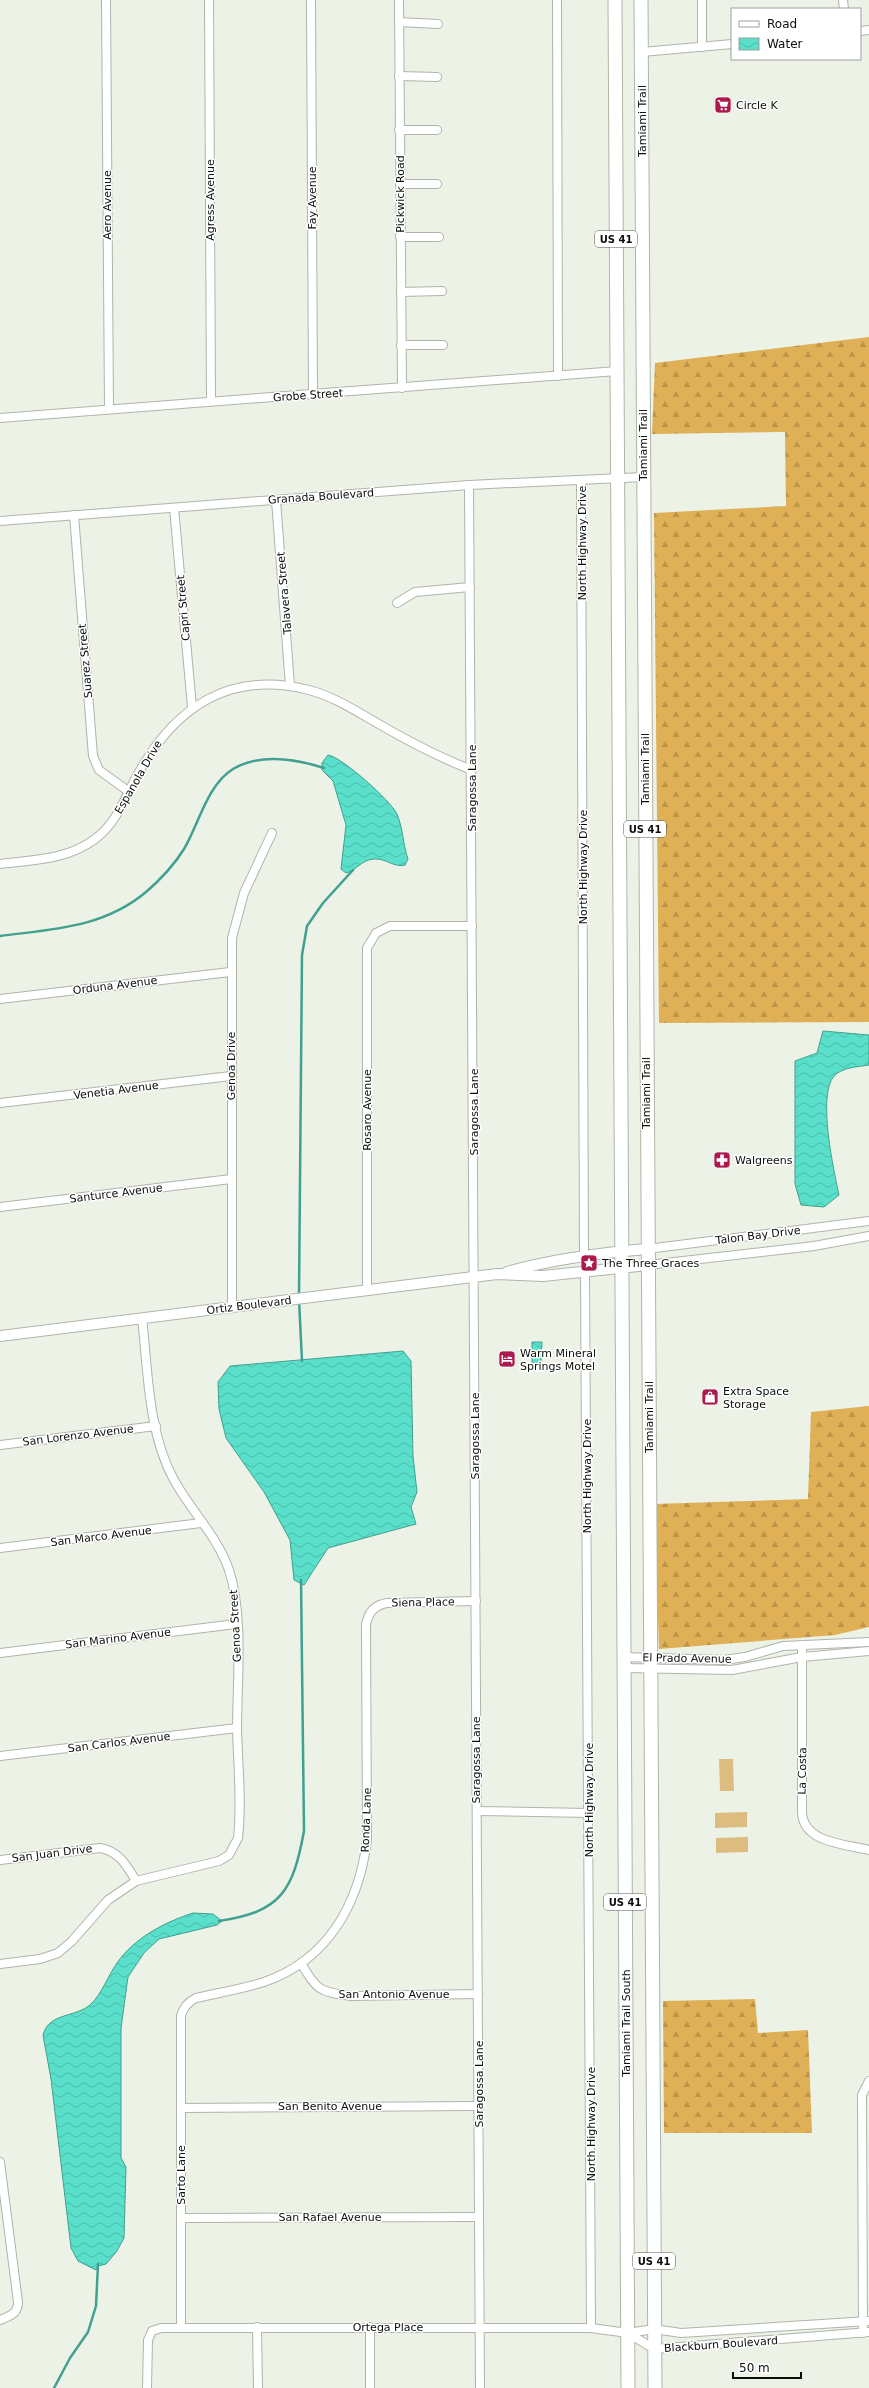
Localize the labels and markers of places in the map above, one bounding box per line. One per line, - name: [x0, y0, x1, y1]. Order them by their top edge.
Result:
- supermarket icon: Circle K: [713, 95, 733, 115]
- place label: Circle K: [736, 99, 778, 112]
- pharmacy icon: Walgreens: [712, 1150, 732, 1170]
- place label: Walgreens: [735, 1154, 793, 1167]
- place icon: The Three Graces: [579, 1253, 599, 1273]
- place label: The Three Graces: [601, 1257, 700, 1270]
- place label: Warm Mineral Springs Motel: [520, 1347, 596, 1373]
- hotel icon: Warm Mineral Springs Motel: [497, 1349, 517, 1369]
- place label: Extra Space Storage: [723, 1385, 789, 1411]
- shop icon: Extra Space Storage: [700, 1387, 720, 1407]

